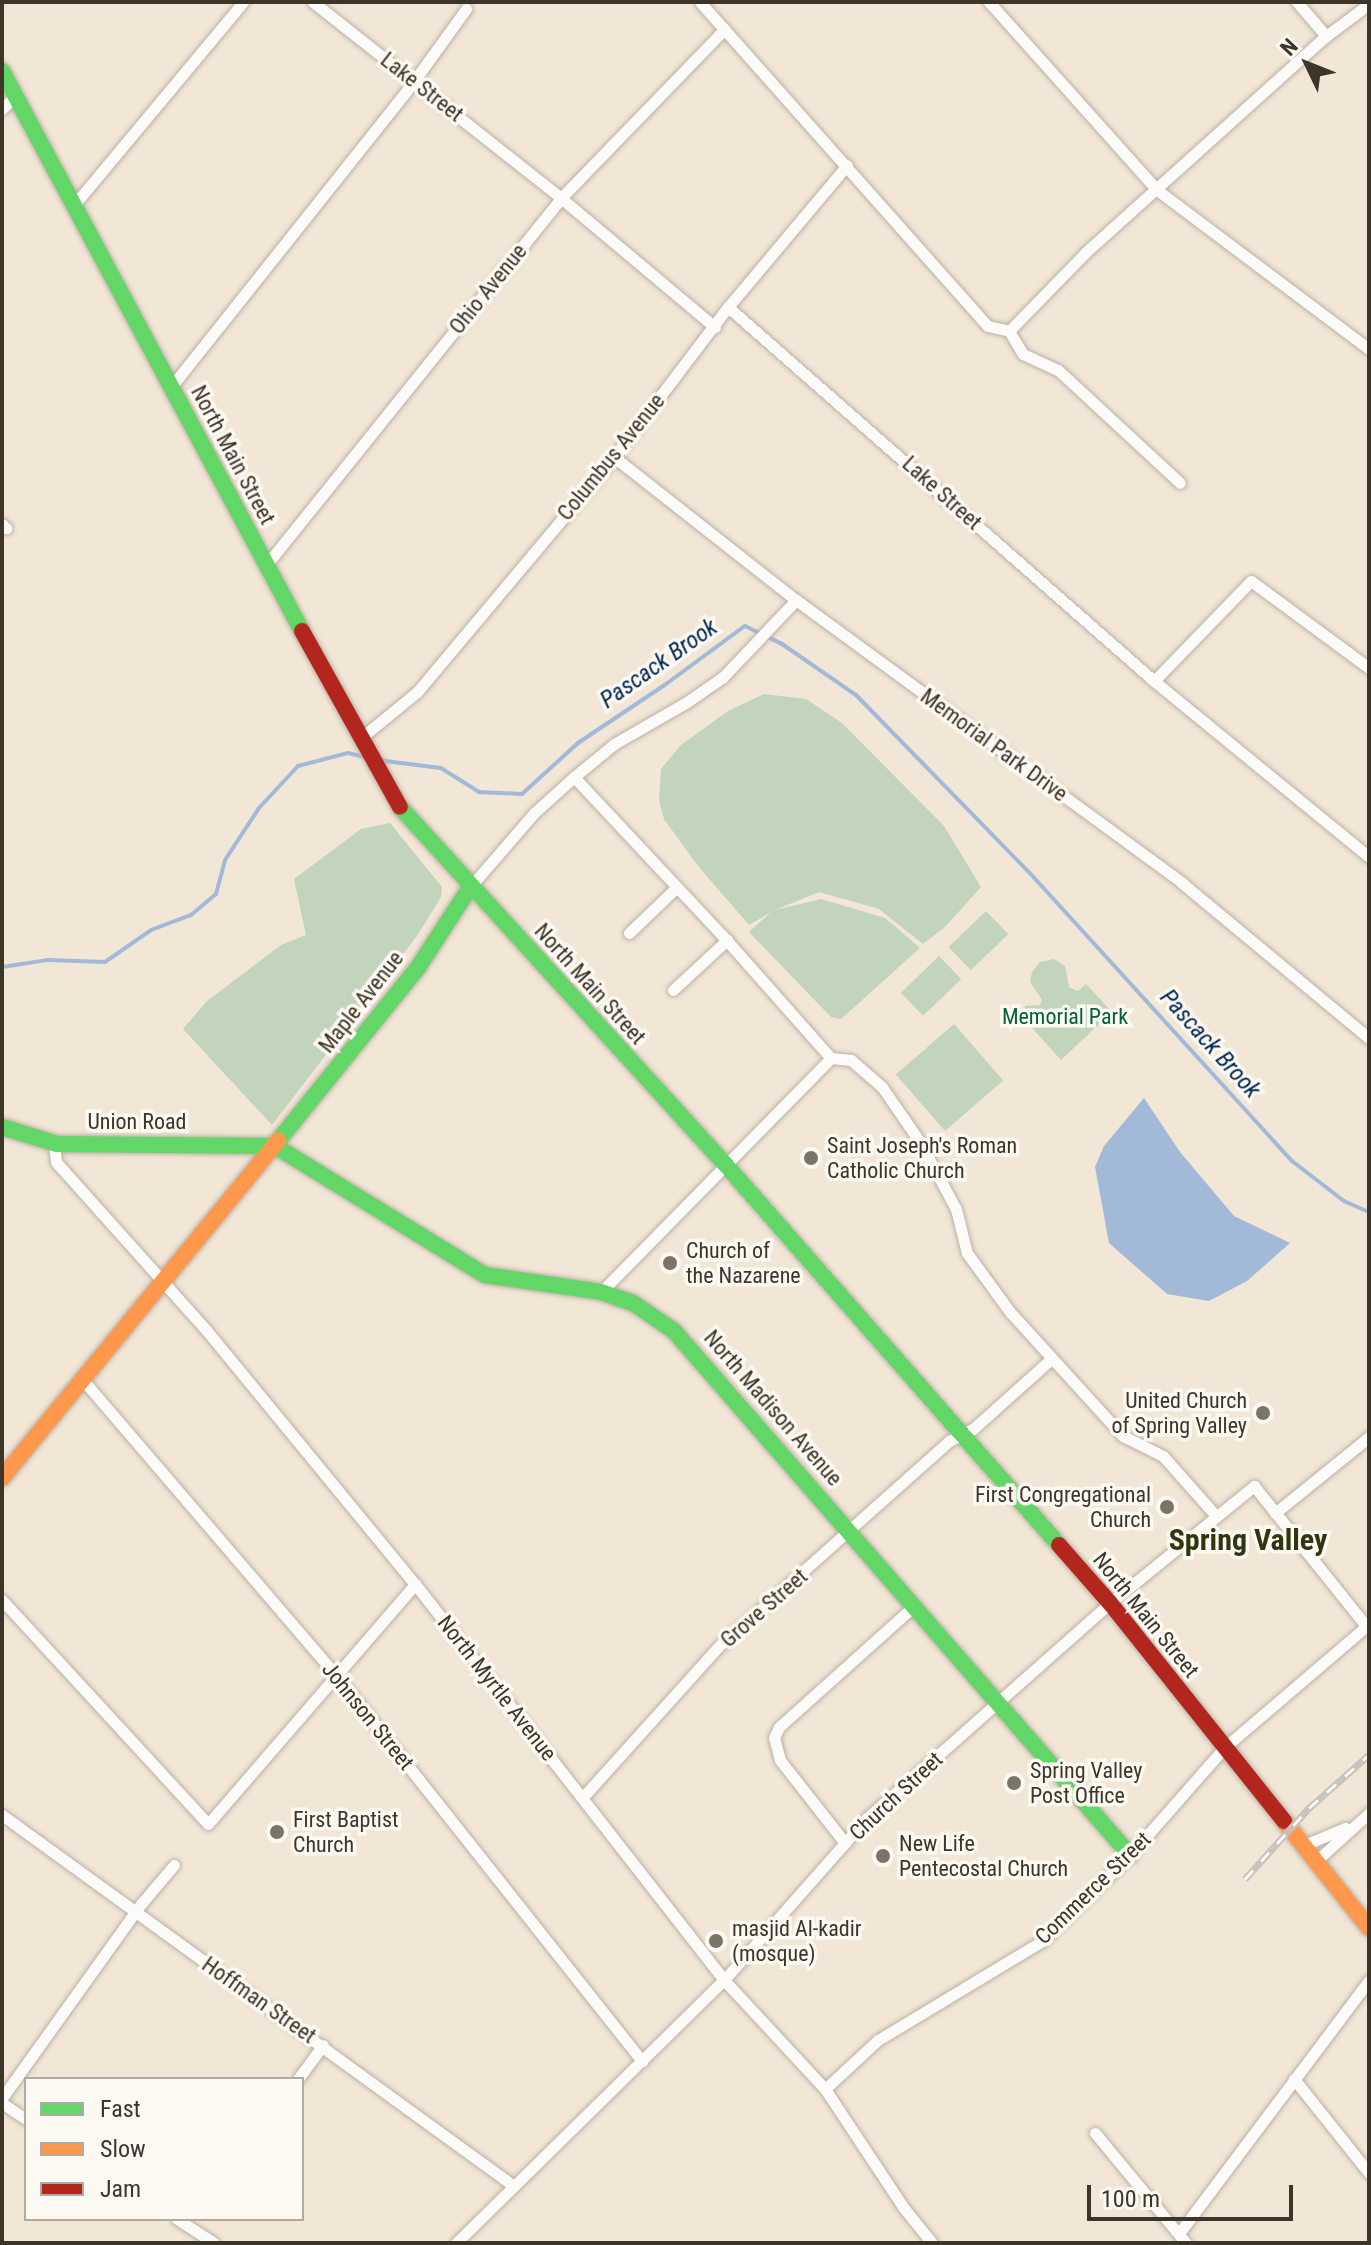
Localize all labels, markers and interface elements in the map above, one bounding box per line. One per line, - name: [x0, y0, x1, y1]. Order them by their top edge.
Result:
- north arrow: [1267, 24, 1347, 104]
- text: N: [1275, 34, 1303, 61]
- street label: Lake Street: [375, 47, 469, 127]
- street label: Ohio Avenue: [444, 239, 532, 339]
- street label: North Main Street: [185, 381, 281, 529]
- street label: Columbus Avenue: [552, 388, 670, 526]
- street label: Lake Street: [897, 451, 987, 535]
- water label: Pascack Brook: [595, 613, 723, 715]
- street label: Memorial Park Drive: [915, 683, 1073, 807]
- street label: North Main Street: [529, 918, 651, 1050]
- street label: Maple Avenue: [313, 946, 409, 1058]
- water label: Pascack Brook: [1154, 984, 1266, 1104]
- park label: Memorial Park: [1002, 1004, 1128, 1030]
- street label: Union Road: [88, 1109, 186, 1135]
- place label: Saint Joseph's Roman Catholic Church: [827, 1132, 1017, 1184]
- marker: Saint Joseph's Roman Catholic Church: [802, 1149, 820, 1167]
- place label: Church of the Nazarene: [686, 1237, 801, 1288]
- marker: Church of the Nazarene: [661, 1254, 679, 1272]
- street label: North Madison Avenue: [698, 1325, 848, 1491]
- place label: United Church of Spring Valley: [1112, 1387, 1247, 1438]
- marker: United Church of Spring Valley: [1254, 1404, 1272, 1422]
- place label: First Congregational Church: [975, 1481, 1151, 1532]
- marker: First Congregational Church: [1158, 1498, 1176, 1516]
- district label: Spring Valley: [1169, 1522, 1327, 1558]
- street label: North Main Street: [1087, 1547, 1205, 1683]
- street label: Grove Street: [715, 1563, 813, 1653]
- street label: North Myrtle Avenue: [432, 1610, 562, 1766]
- street label: Johnson Street: [316, 1657, 420, 1775]
- street label: Church Street: [844, 1746, 948, 1846]
- place label: Spring Valley Post Office: [1030, 1757, 1142, 1808]
- marker: Spring Valley Post Office: [1005, 1774, 1023, 1792]
- place label: First Baptist Church: [293, 1806, 398, 1858]
- marker: First Baptist Church: [268, 1823, 286, 1841]
- street label: Commerce Street: [1030, 1826, 1156, 1950]
- place label: New Life Pentecostal Church: [899, 1830, 1068, 1882]
- marker: New Life Pentecostal Church: [874, 1847, 892, 1865]
- place label: masjid Al-kadir (mosque): [732, 1915, 861, 1966]
- marker: masjid Al-kadir (mosque): [707, 1932, 725, 1950]
- street label: Hoffman Street: [197, 1951, 321, 2049]
- legend: [24, 2077, 304, 2221]
- text: Fast: [100, 2095, 141, 2123]
- text: Slow: [100, 2135, 146, 2163]
- scale bar: [1091, 2169, 1297, 2219]
- text: Jam: [100, 2175, 141, 2203]
- text: 100 m: [1101, 2185, 1160, 2213]

